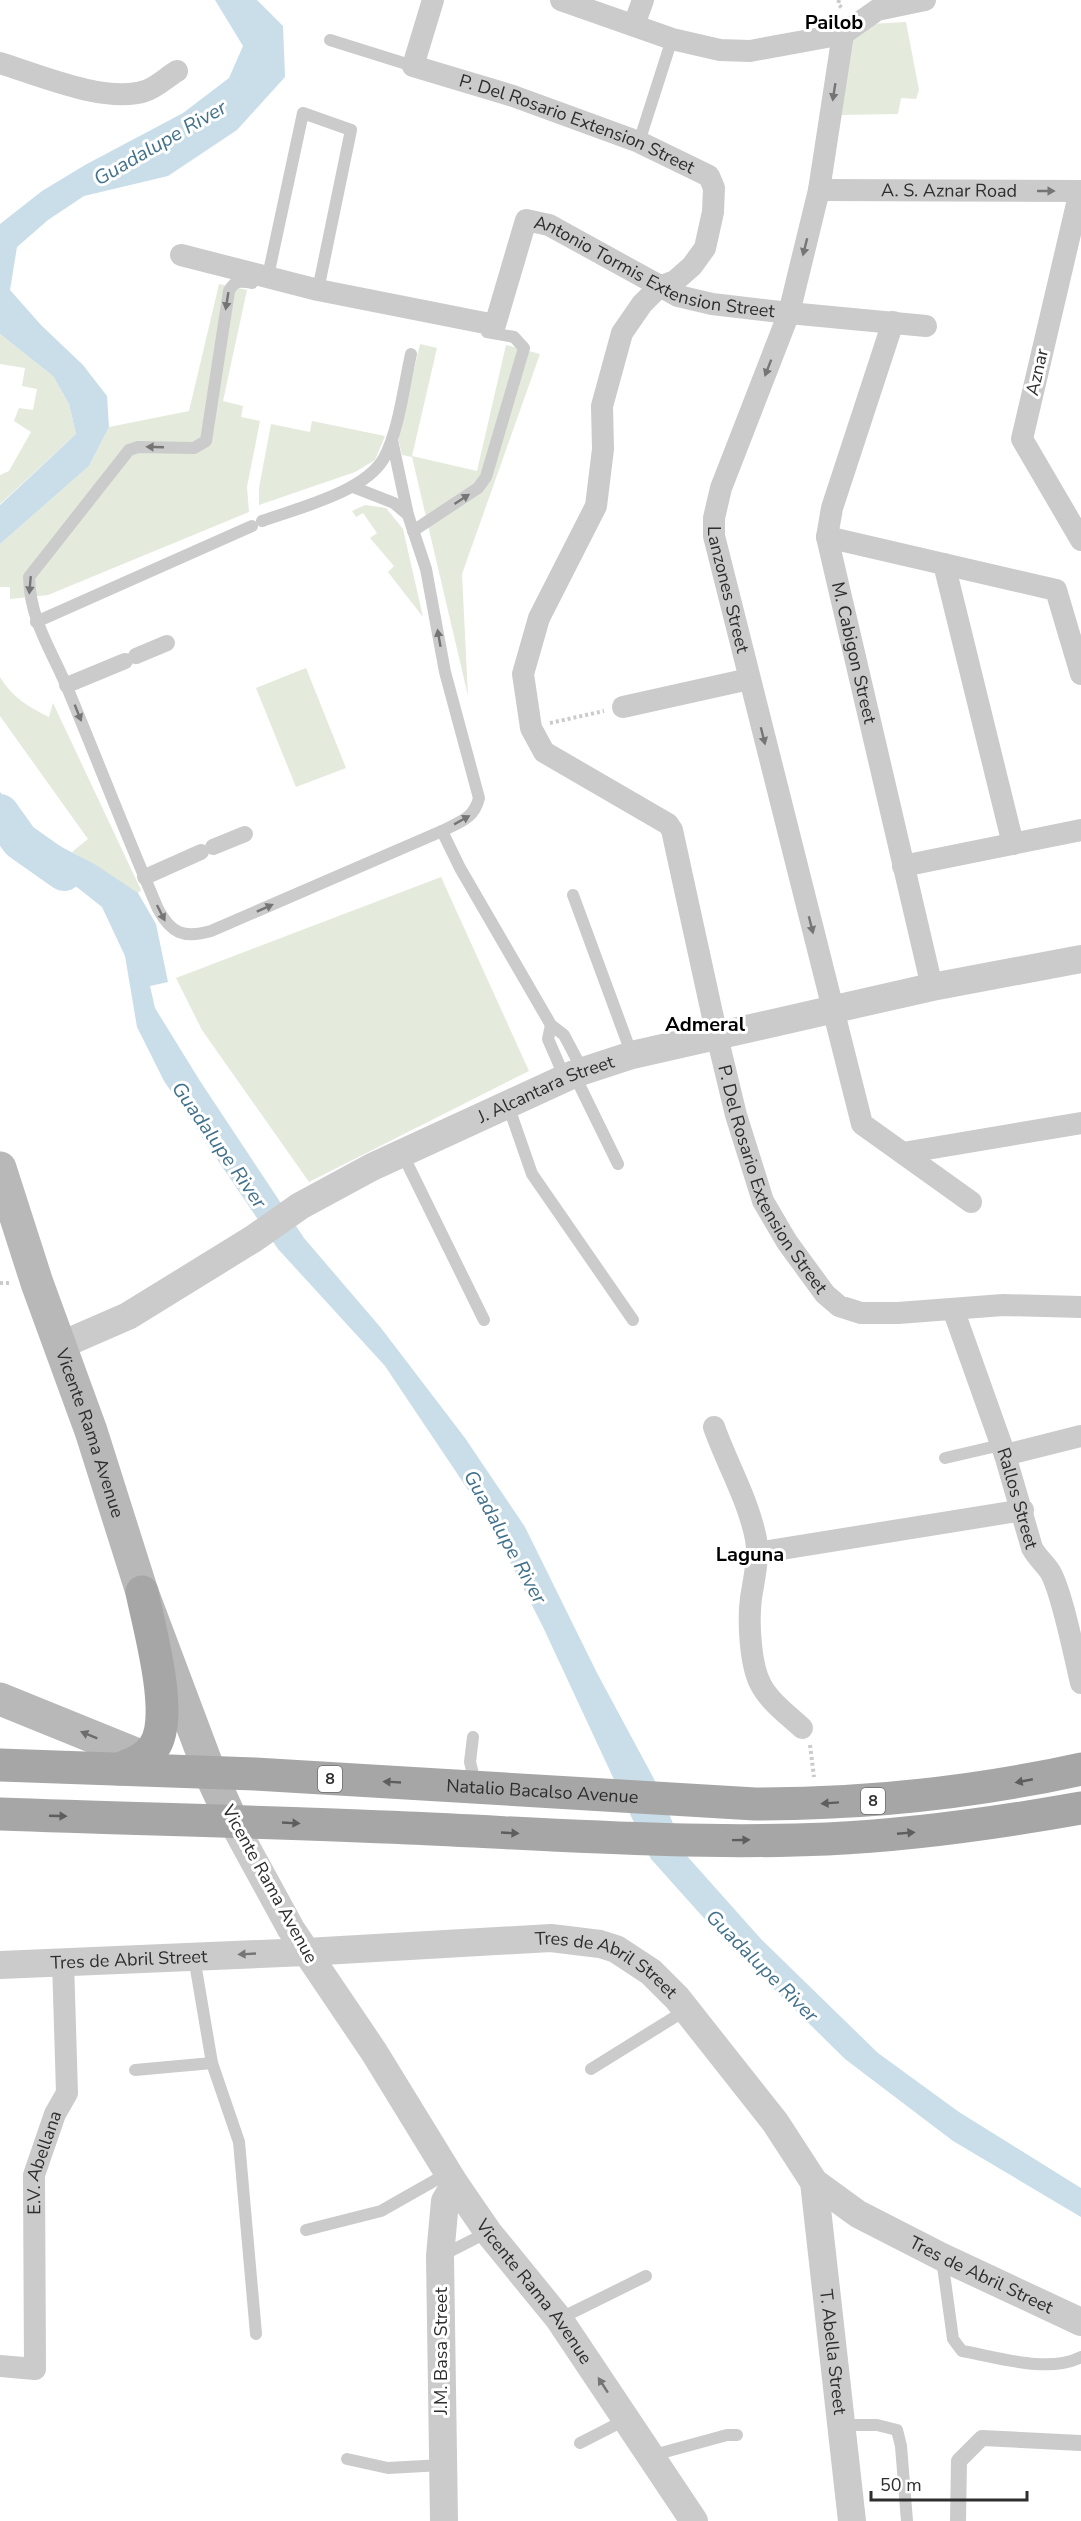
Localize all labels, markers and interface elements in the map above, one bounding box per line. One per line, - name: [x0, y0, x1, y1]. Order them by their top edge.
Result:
- district label: Pailob: [805, 9, 863, 36]
- street label: P. Del Rosario Extension Street: [456, 69, 699, 180]
- one-way arrow: [829, 82, 838, 101]
- water label: Guadalupe River: [89, 94, 232, 192]
- street label: A. S. Aznar Road: [881, 178, 1017, 203]
- one-way arrow: [1036, 186, 1055, 196]
- street label: Antonio Tormis Extension Street: [532, 210, 777, 323]
- one-way arrow: [800, 238, 810, 256]
- one-way arrow: [223, 292, 232, 311]
- street label: Aznar: [1020, 346, 1054, 398]
- one-way arrow: [762, 359, 772, 377]
- one-way arrow: [145, 442, 164, 452]
- one-way arrow: [454, 493, 470, 504]
- street label: Lanzones Street: [702, 526, 755, 656]
- one-way arrow: [26, 575, 35, 594]
- street label: M. Cabigon Street: [826, 579, 882, 727]
- one-way arrow: [434, 628, 443, 647]
- one-way arrow: [74, 704, 83, 722]
- one-way arrow: [759, 727, 768, 745]
- one-way arrow: [454, 815, 471, 825]
- one-way arrow: [256, 903, 274, 913]
- one-way arrow: [156, 904, 165, 921]
- one-way arrow: [806, 916, 816, 934]
- district label: Admeral: [665, 1011, 746, 1038]
- street label: J. Alcantara Street: [473, 1049, 618, 1129]
- street label: P. Del Rosario Extension Street: [712, 1062, 833, 1299]
- water label: Guadalupe River: [165, 1076, 273, 1215]
- street label: Vicente Rama Avenue: [50, 1344, 130, 1521]
- street label: Rallos Street: [991, 1444, 1044, 1552]
- water label: Guadalupe River: [457, 1465, 553, 1610]
- district label: Laguna: [716, 1541, 784, 1568]
- one-way arrow: [80, 1730, 98, 1740]
- road number: 8: [318, 1766, 342, 1792]
- street label: Natalio Bacalso Avenue: [446, 1774, 639, 1809]
- one-way arrow: [1014, 1777, 1033, 1786]
- one-way arrow: [382, 1778, 401, 1787]
- road number: 8: [861, 1788, 885, 1814]
- one-way arrow: [821, 1799, 840, 1808]
- street label: Vicente Rama Avenue: [216, 1800, 323, 1967]
- one-way arrow: [49, 1811, 68, 1821]
- one-way arrow: [281, 1818, 300, 1827]
- one-way arrow: [500, 1828, 519, 1837]
- one-way arrow: [897, 1828, 916, 1838]
- one-way arrow: [732, 1835, 751, 1845]
- water label: Guadalupe River: [700, 1904, 825, 2029]
- street label: Tres de Abril Street: [534, 1926, 683, 2004]
- street label: Tres de Abril Street: [50, 1944, 208, 1975]
- one-way arrow: [238, 1950, 257, 1959]
- street label: E.V. Abellana: [21, 2107, 67, 2215]
- street label: Vicente Rama Avenue: [470, 2213, 598, 2369]
- street label: Tres de Abril Street: [905, 2230, 1058, 2320]
- street label: J.M. Basa Street: [429, 2287, 453, 2416]
- street label: T. Abella Street: [814, 2288, 852, 2416]
- one-way arrow: [597, 2377, 608, 2394]
- scale bar: [871, 2464, 1027, 2502]
- text: 50 m: [880, 2473, 922, 2497]

